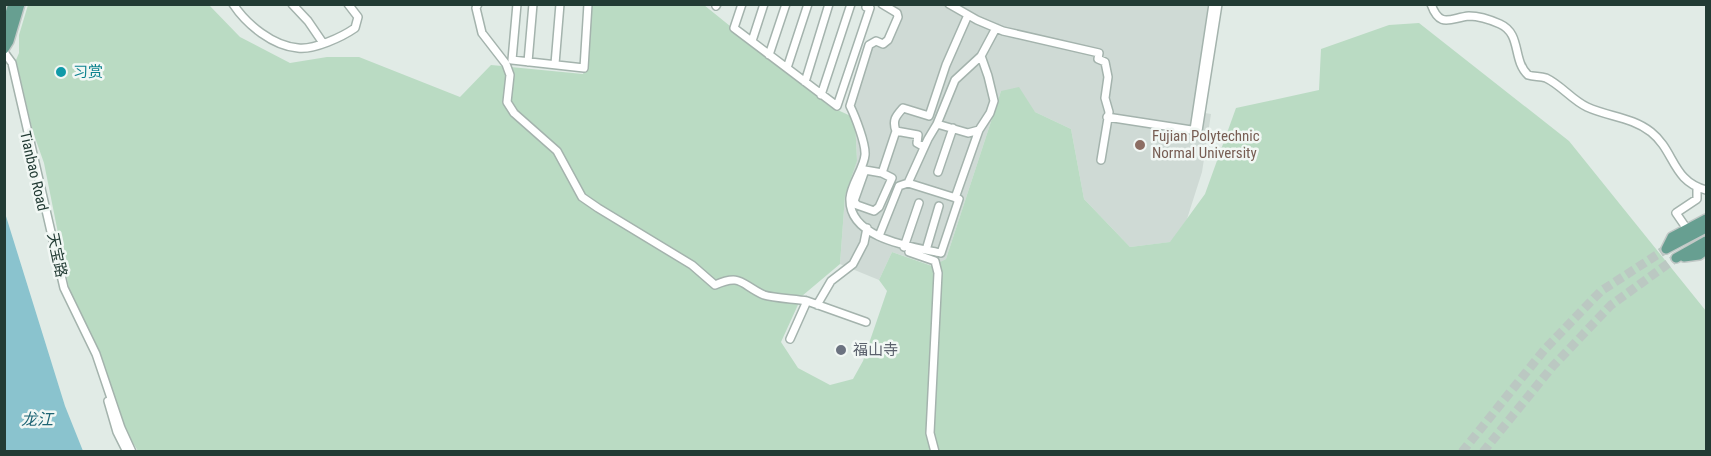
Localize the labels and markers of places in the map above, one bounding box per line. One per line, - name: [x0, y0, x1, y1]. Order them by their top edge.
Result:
- place label: 习赏: [73, 63, 103, 81]
- marker: 习赏: [54, 65, 68, 79]
- place label: Fujian Polytechnic Normal University: [1152, 127, 1260, 162]
- marker: Fujian Polytechnic Normal University: [1133, 138, 1147, 152]
- place label: 福山寺: [853, 341, 898, 359]
- marker: 福山寺: [834, 343, 848, 357]

